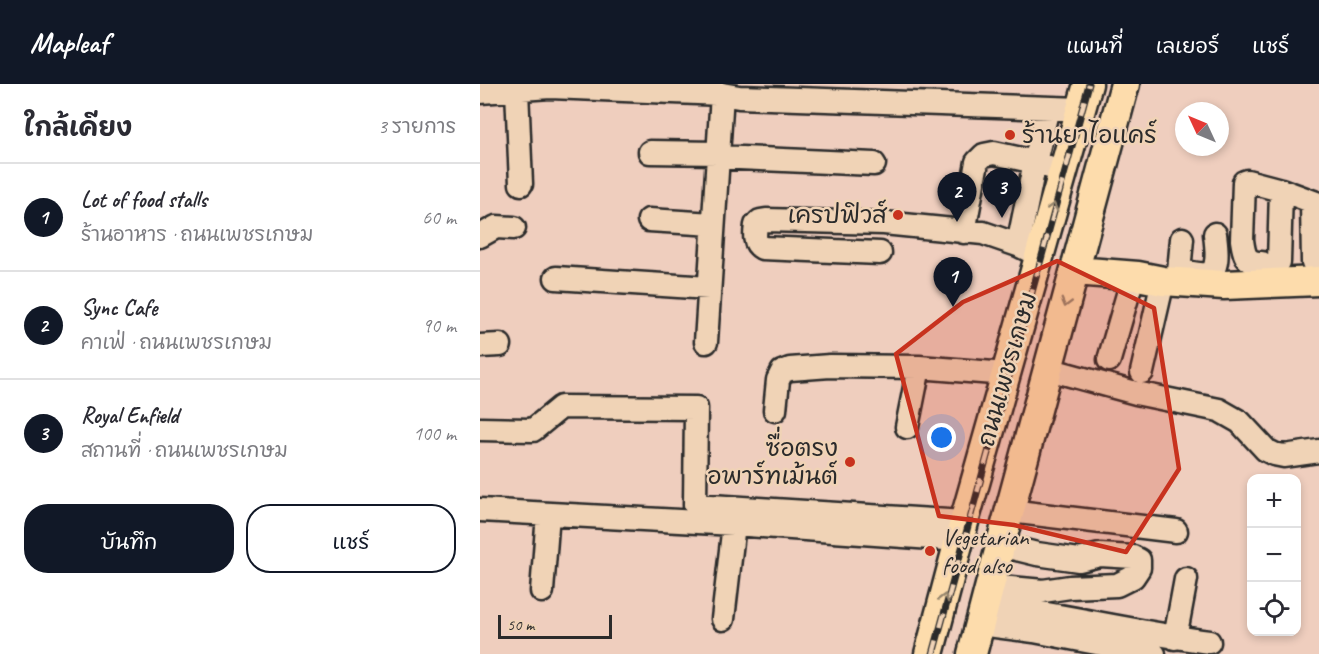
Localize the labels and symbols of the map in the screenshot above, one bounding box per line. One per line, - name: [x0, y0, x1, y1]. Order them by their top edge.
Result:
- north arrow: [1175, 102, 1229, 156]
- place label: ร้านยาไอแคร์: [1022, 119, 1157, 150]
- marker: ร้านยาไอแคร์: [1003, 128, 1017, 142]
- pin: 3: [982, 168, 1022, 218]
- pin: 2: [938, 172, 976, 222]
- place label: เครปฟิวส์: [788, 199, 888, 230]
- one-way arrow: [1046, 203, 1058, 213]
- marker: เครปฟิวส์: [891, 208, 905, 222]
- pin: 1: [934, 258, 972, 307]
- street label: ถนนเพชรเกษม: [971, 288, 1043, 450]
- one-way arrow: [1061, 298, 1074, 308]
- your location: [927, 423, 956, 452]
- place label: ซื่อตรง อพาร์ทเม้นต์: [707, 426, 838, 491]
- marker: ซื่อตรง อพาร์ทเม้นต์: [843, 455, 857, 469]
- place label: Vegetarian food also: [942, 522, 1030, 580]
- marker: Vegetarian food also: [923, 544, 937, 558]
- one-way arrow: [937, 593, 949, 603]
- scale bar: [498, 612, 612, 640]

